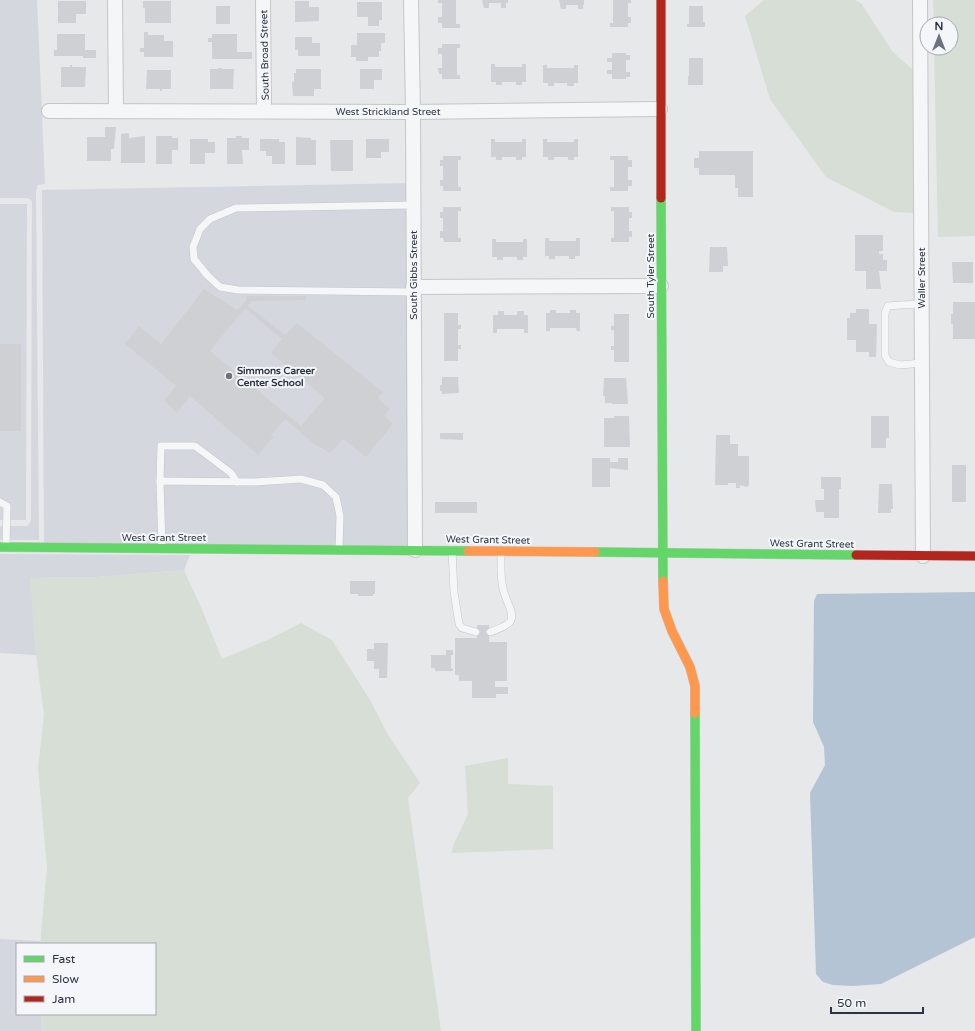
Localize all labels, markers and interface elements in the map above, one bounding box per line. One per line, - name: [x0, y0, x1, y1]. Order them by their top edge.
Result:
- street label: South Broad Street: [258, 9, 272, 100]
- north arrow: [919, 16, 959, 56]
- text: N: [935, 20, 943, 33]
- street label: West Strickland Street: [335, 106, 441, 118]
- street label: South Gibbs Street: [408, 230, 420, 320]
- street label: South Tyler Street: [645, 233, 657, 318]
- street label: Waller Street: [916, 247, 928, 308]
- place label: Simmons Career Center School: [237, 365, 315, 389]
- marker: Simmons Career Center School: [224, 371, 234, 381]
- street label: West Grant Street: [122, 532, 206, 544]
- street label: West Grant Street: [446, 533, 531, 547]
- street label: West Grant Street: [770, 537, 855, 551]
- legend: [16, 943, 156, 1015]
- text: Fast: [52, 952, 76, 966]
- text: Slow: [52, 972, 79, 986]
- scale bar: [831, 989, 923, 1015]
- text: Jam: [52, 992, 75, 1006]
- text: 50 m: [837, 996, 866, 1010]

